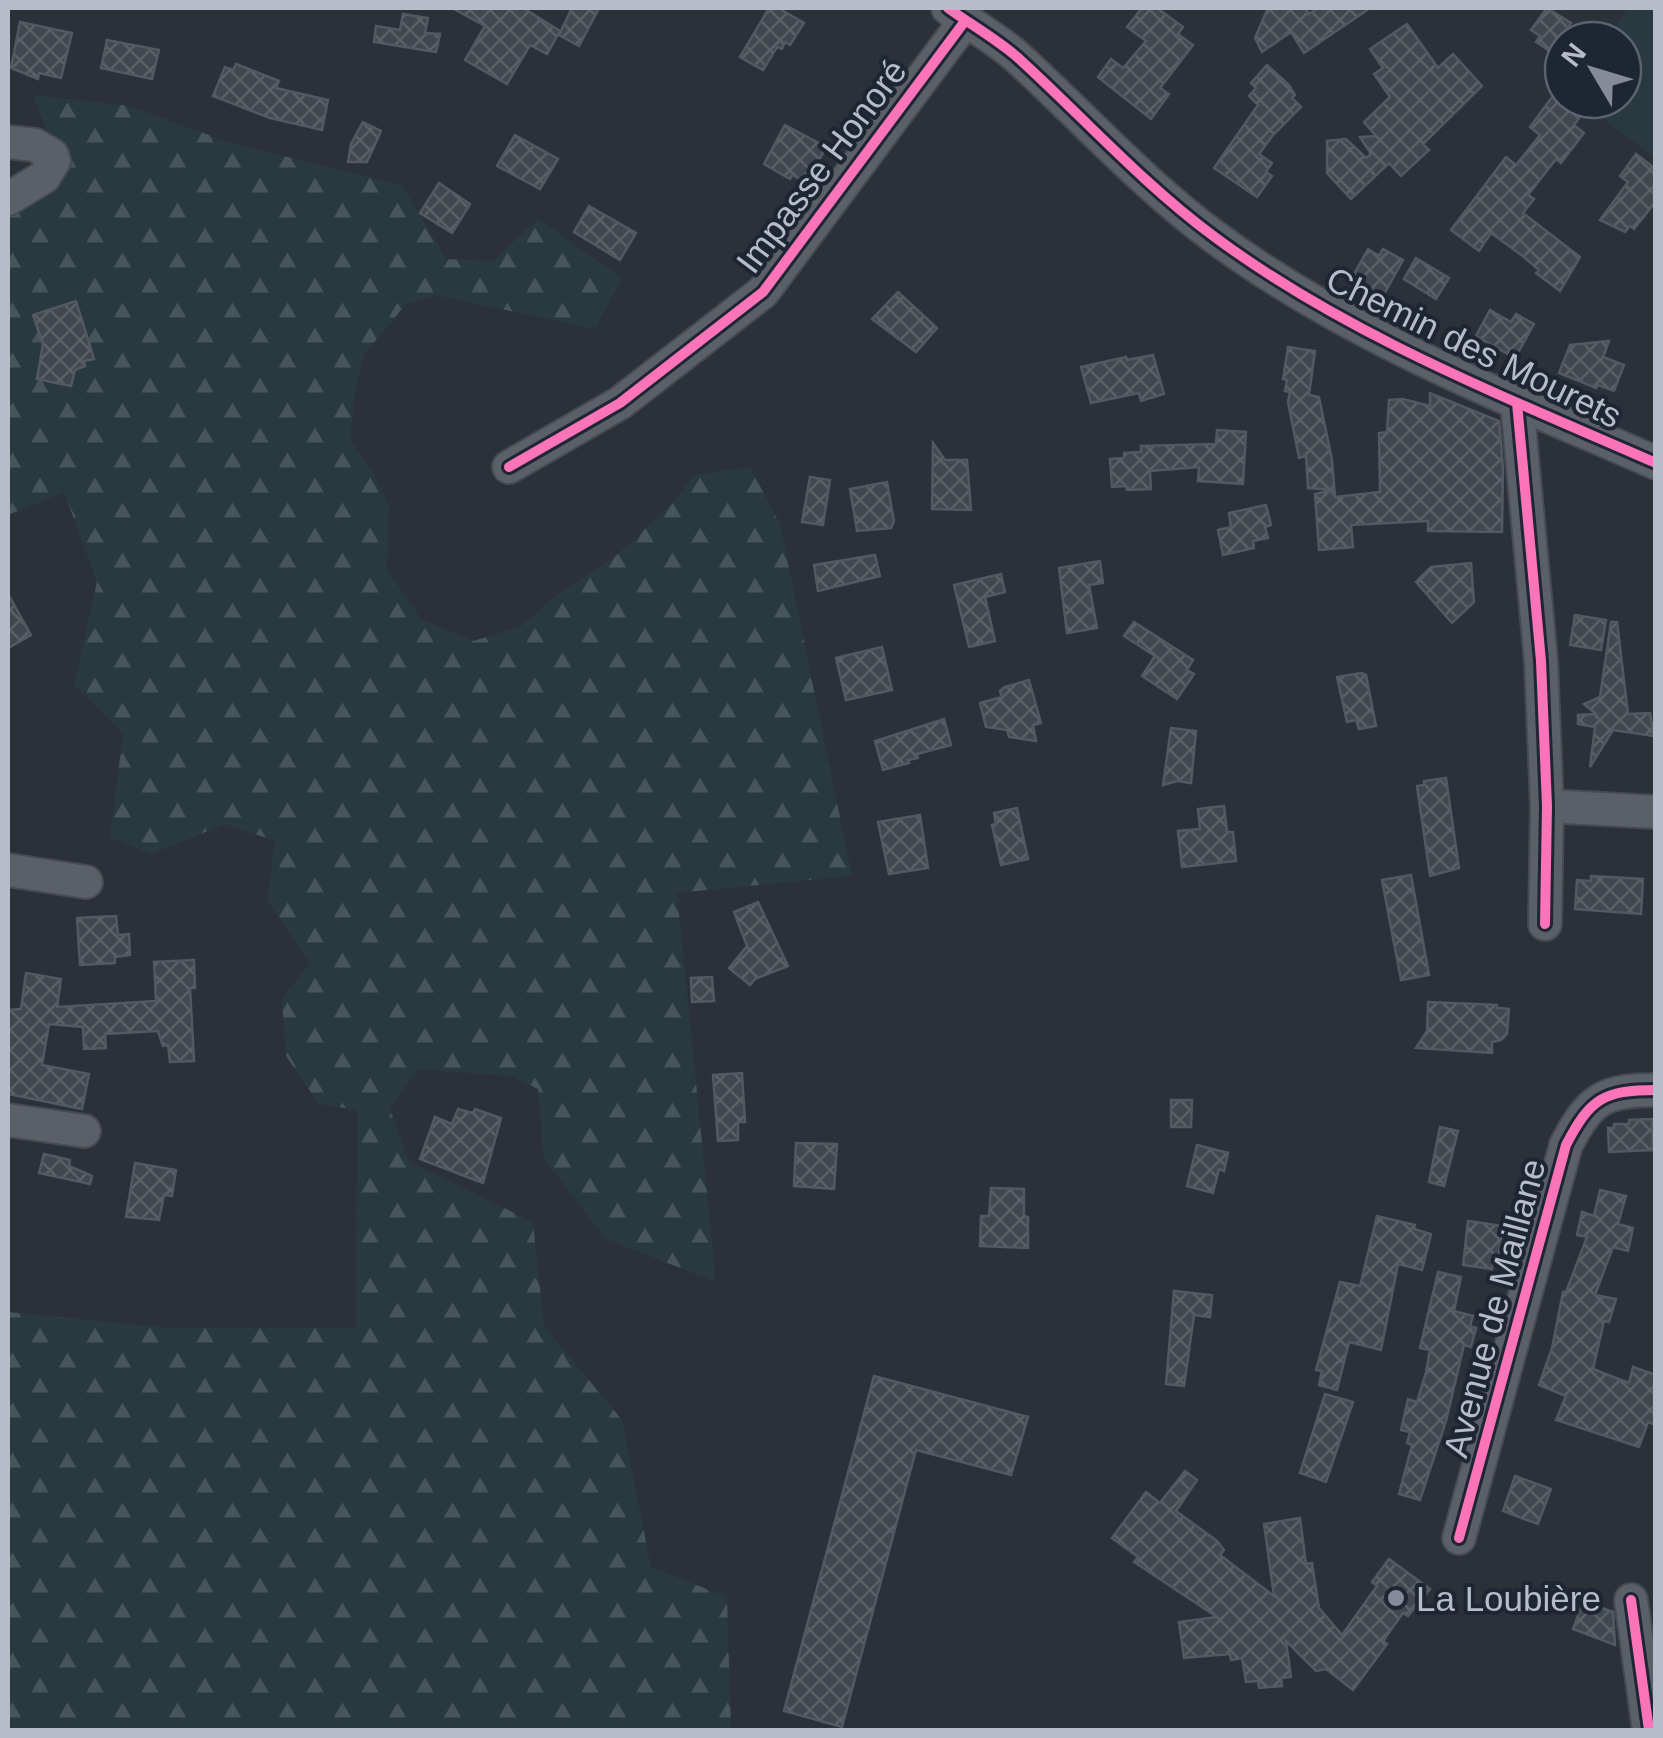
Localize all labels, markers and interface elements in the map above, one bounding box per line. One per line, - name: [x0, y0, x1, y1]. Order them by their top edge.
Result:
- north arrow: [1543, 20, 1643, 120]
- text: N: [1555, 37, 1592, 72]
- street label: Impasse Honoré: [728, 52, 914, 280]
- street label: Chemin des Mourets: [1320, 259, 1628, 435]
- street label: Avenue de Maillane: [1435, 1155, 1553, 1461]
- place label: La Loubière: [1416, 1579, 1601, 1618]
- marker: La Loubière: [1385, 1587, 1407, 1609]

